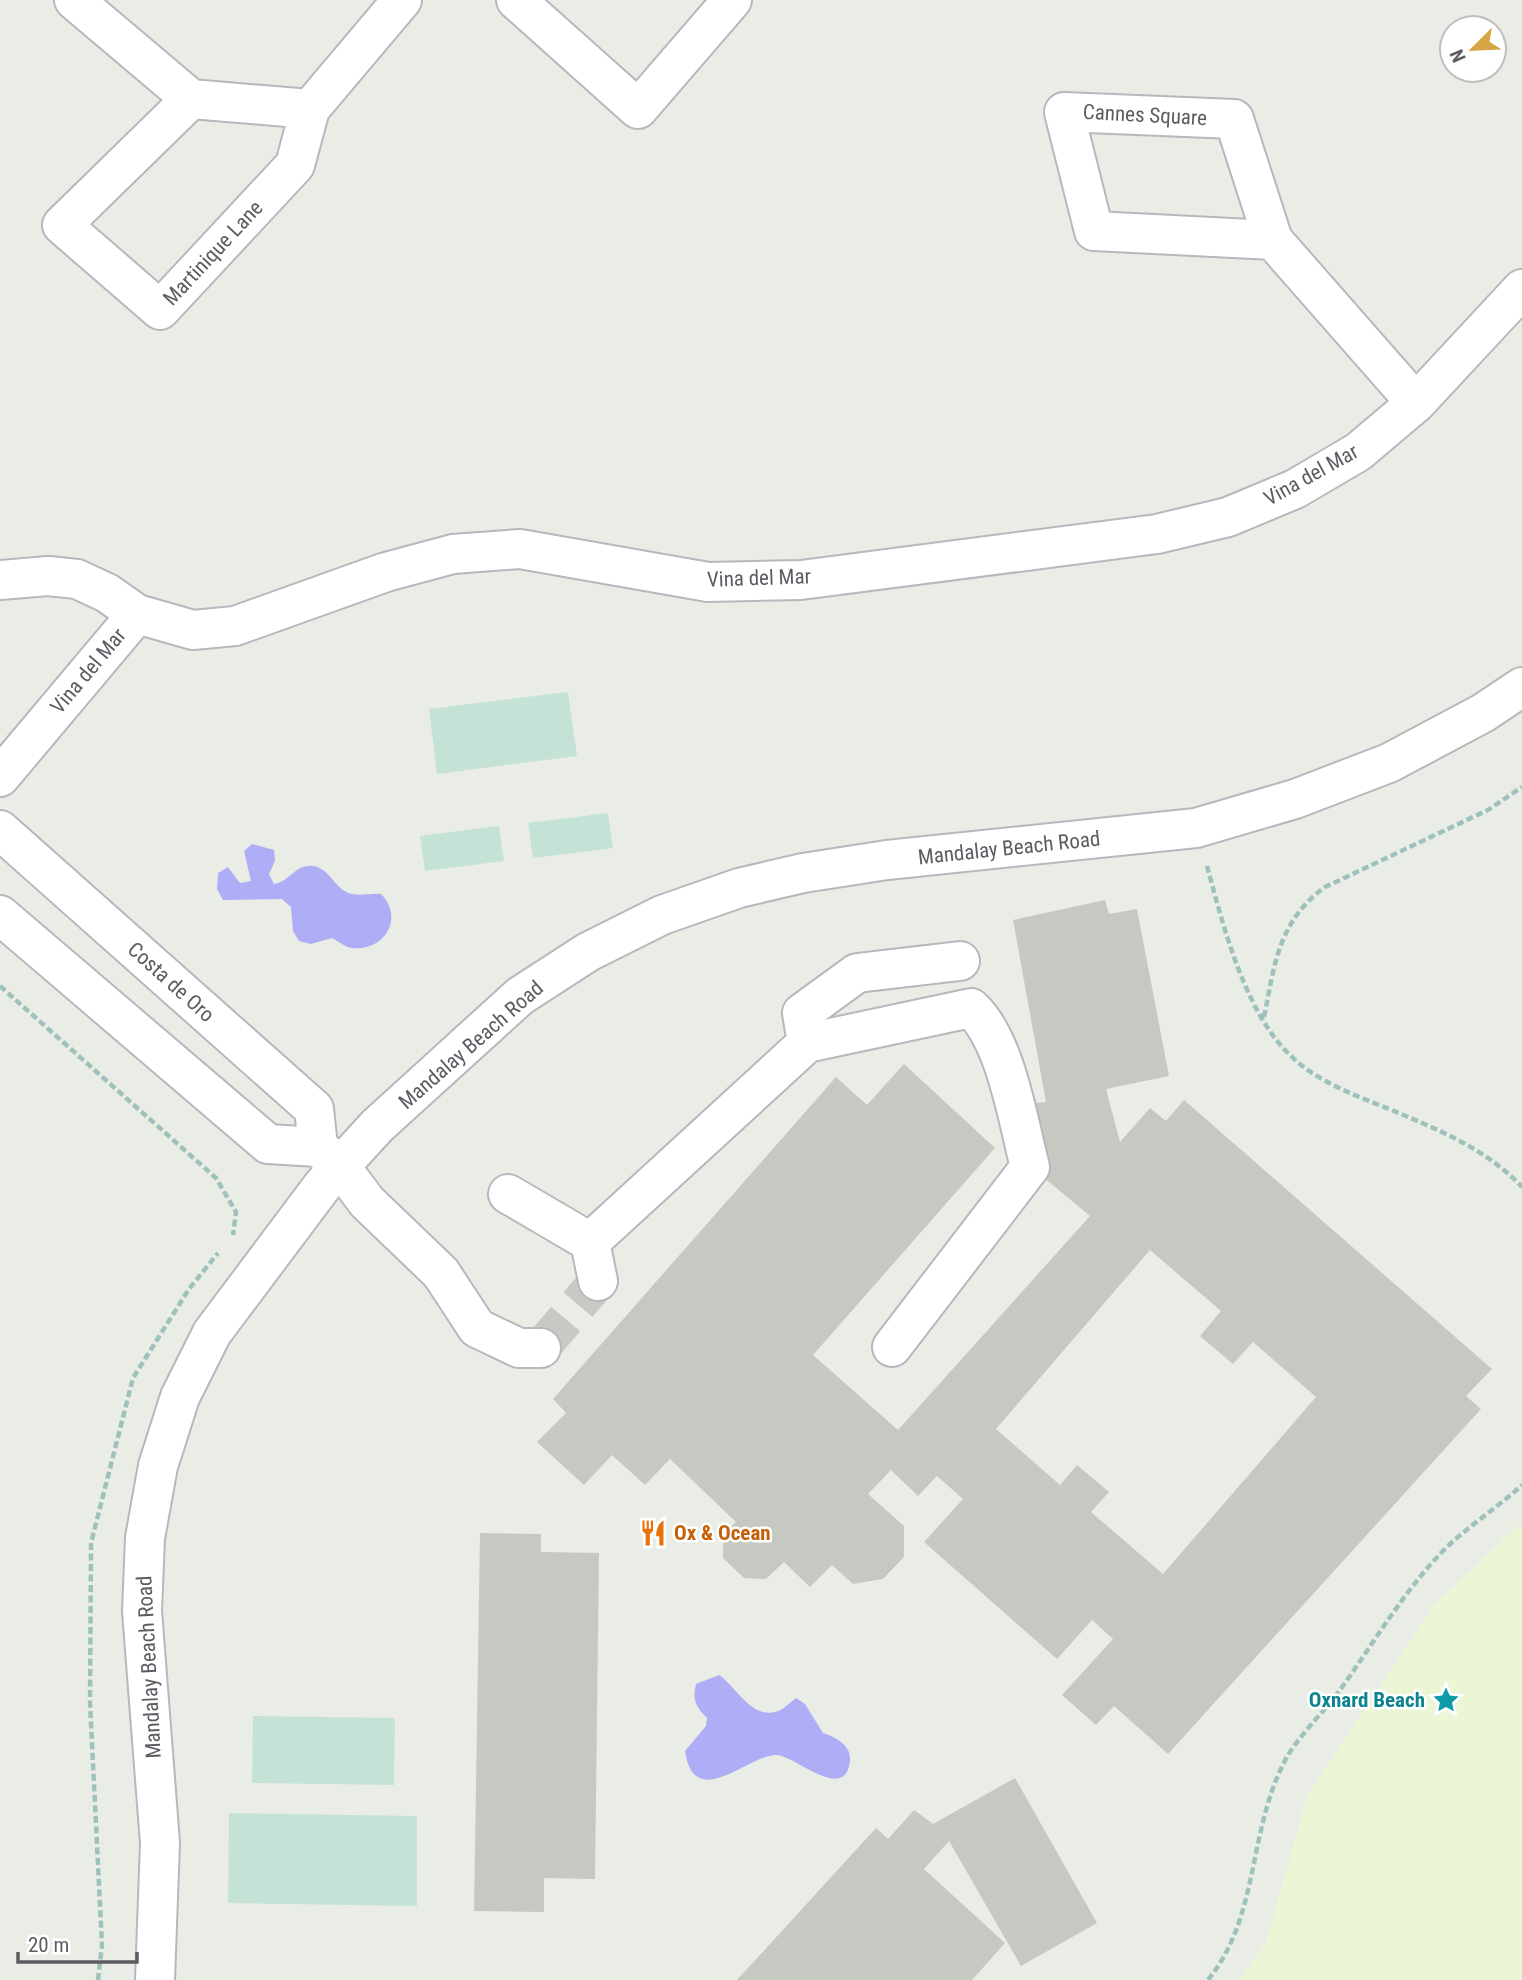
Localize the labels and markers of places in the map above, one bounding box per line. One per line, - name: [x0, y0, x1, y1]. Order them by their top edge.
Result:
- restaurant icon: Ox & Ocean: [638, 1518, 668, 1548]
- place label: Ox & Ocean: [674, 1521, 771, 1545]
- place icon: Oxnard Beach: [1431, 1685, 1461, 1715]
- place label: Oxnard Beach: [1309, 1688, 1425, 1712]

